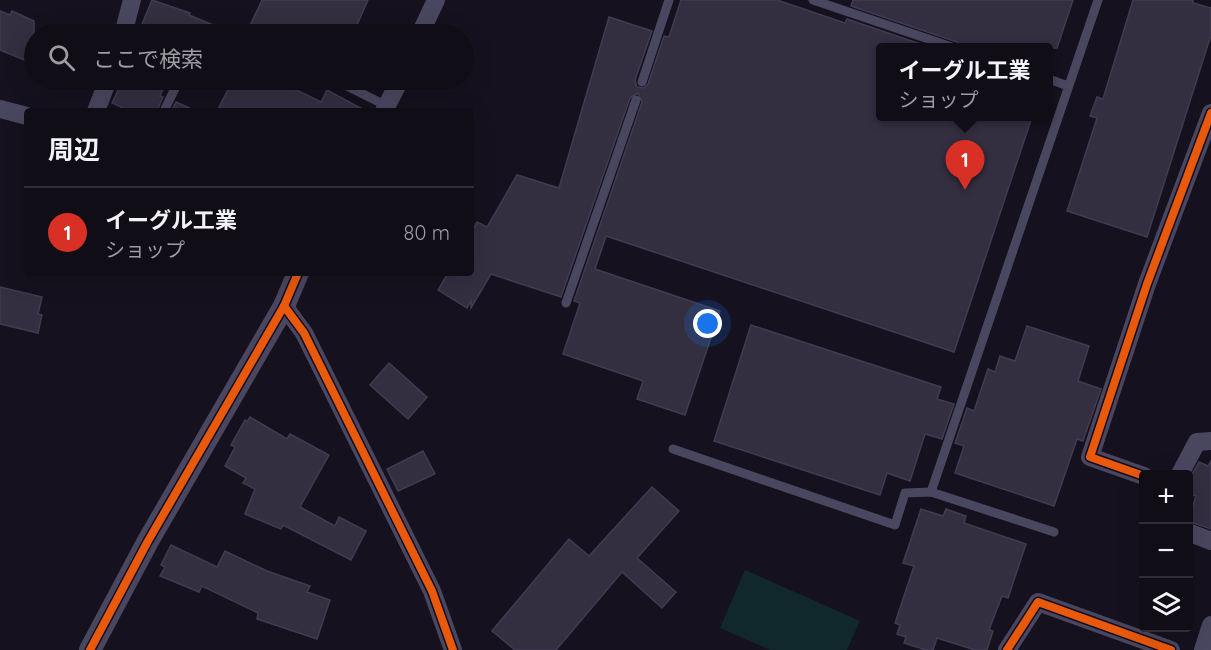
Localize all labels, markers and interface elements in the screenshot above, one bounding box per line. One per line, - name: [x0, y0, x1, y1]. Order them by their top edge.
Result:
- search box: [24, 24, 474, 90]
- icon: search: [45, 41, 78, 74]
- popup: [876, 43, 1053, 121]
- text: ここで検索: [93, 45, 203, 73]
- text: イーグル工業: [898, 56, 1031, 84]
- text: ショップ: [898, 87, 978, 112]
- text: 周辺: [48, 133, 100, 166]
- pin: 1: [946, 140, 984, 190]
- text: イーグル工業: [105, 206, 237, 234]
- text: 1: [64, 220, 71, 245]
- text: 80 m: [404, 220, 450, 245]
- text: ショップ: [105, 237, 185, 262]
- your location: [693, 309, 722, 338]
- map controls: [1139, 470, 1193, 632]
- button: +: [1139, 470, 1193, 524]
- button: −: [1139, 524, 1193, 578]
- button: layers: [1139, 578, 1193, 632]

